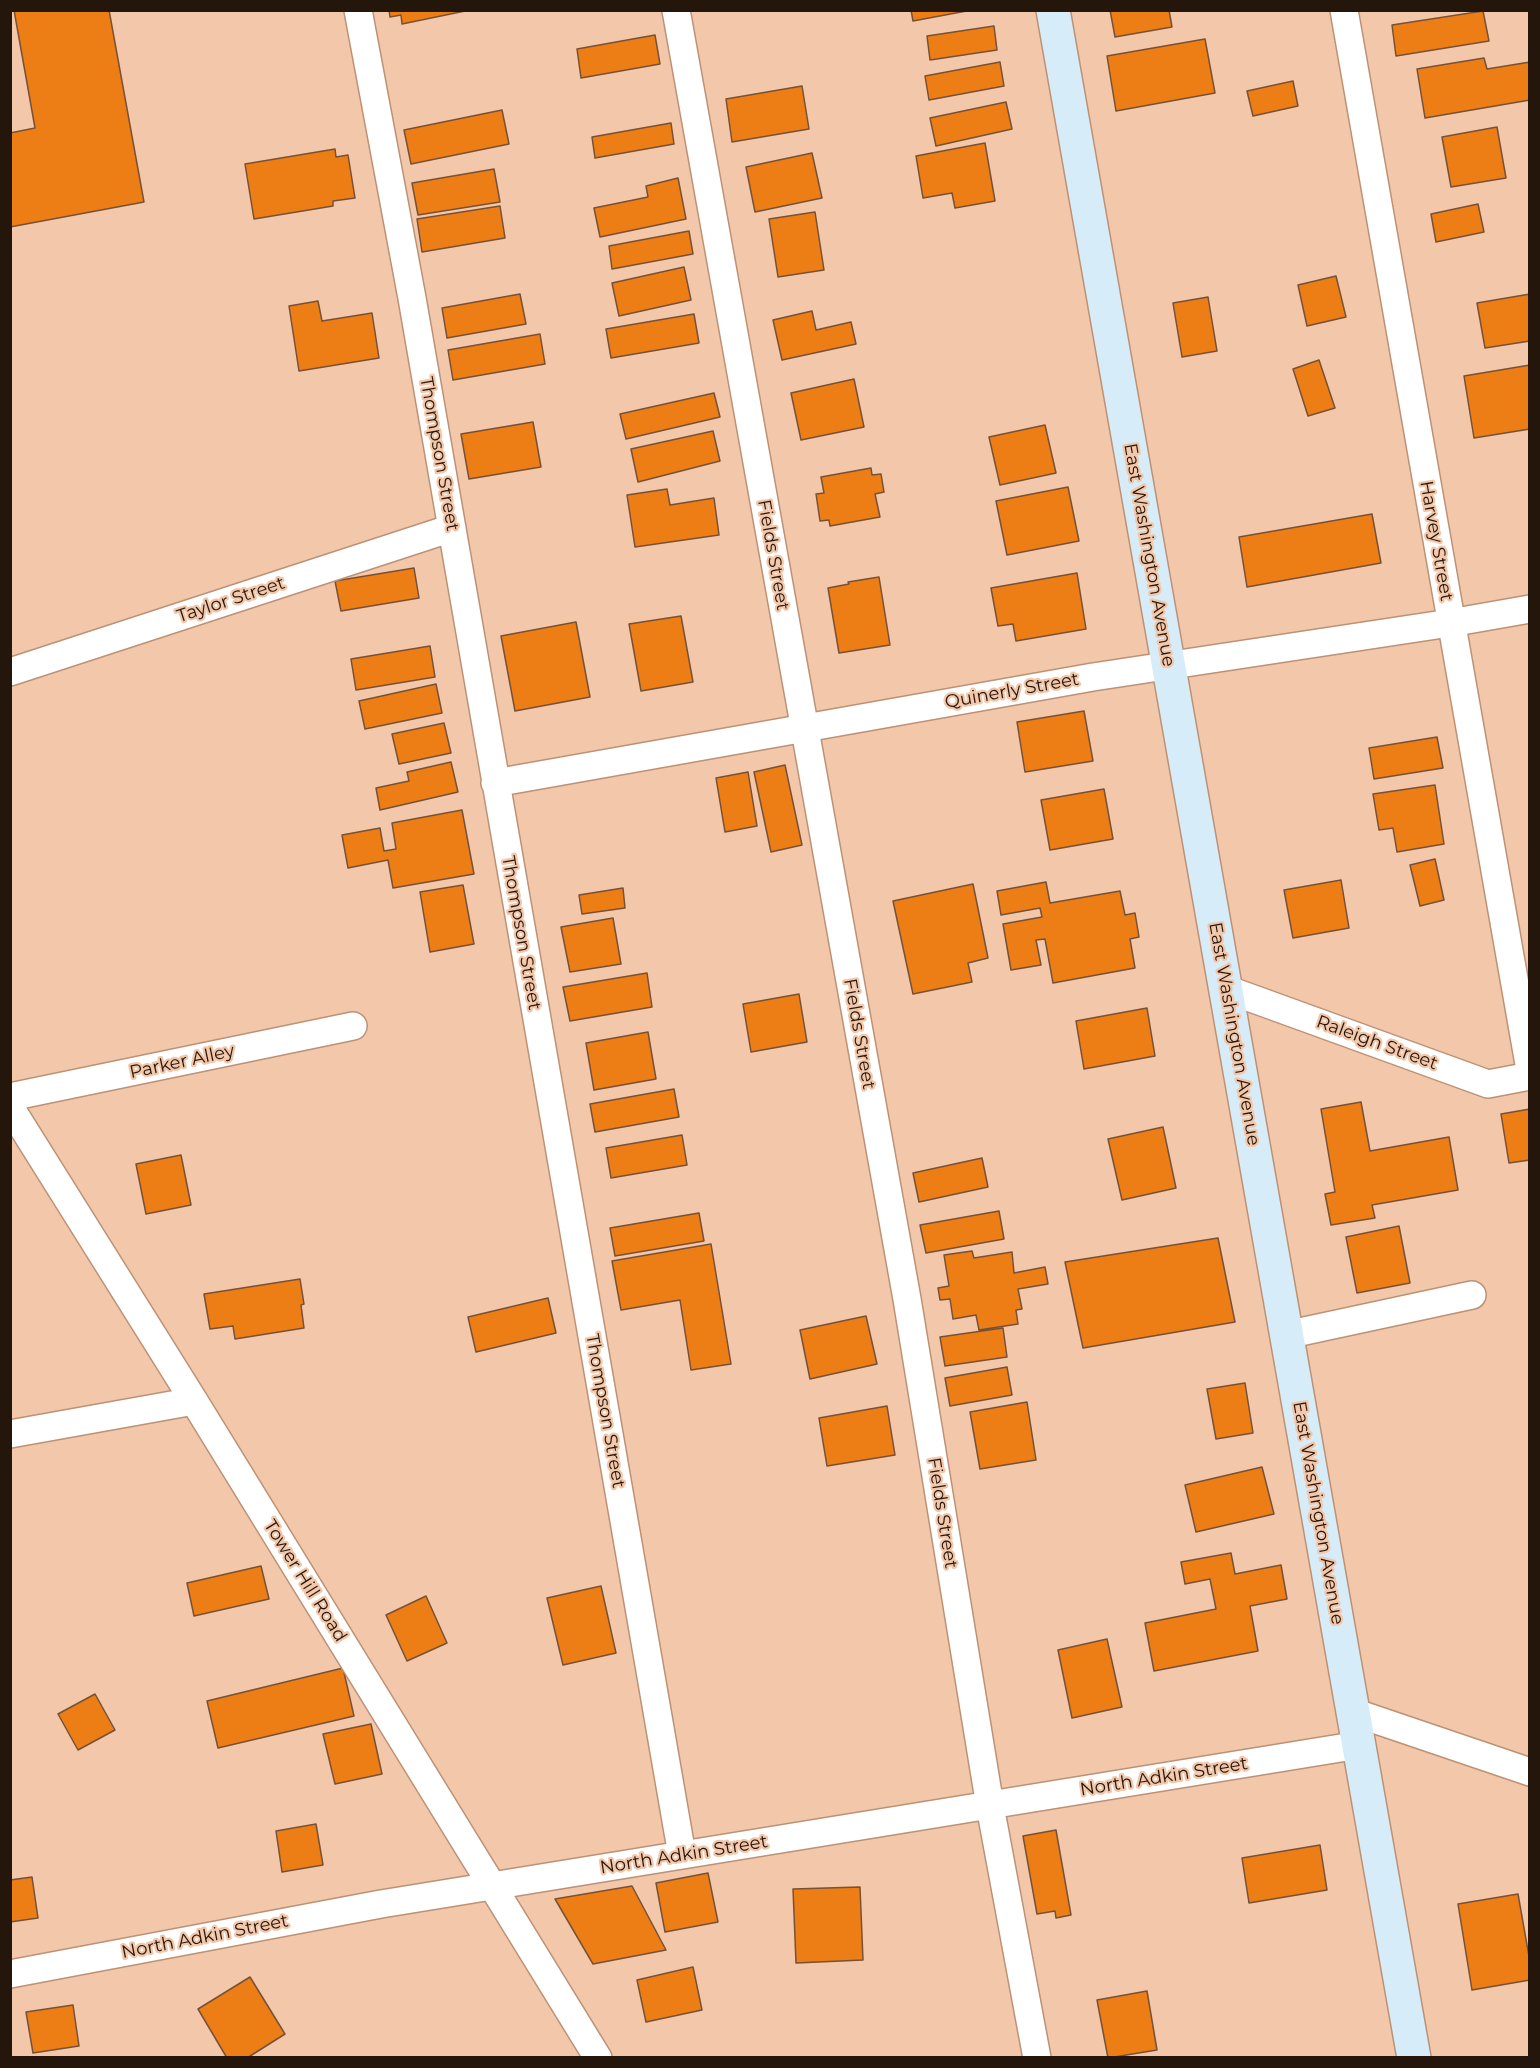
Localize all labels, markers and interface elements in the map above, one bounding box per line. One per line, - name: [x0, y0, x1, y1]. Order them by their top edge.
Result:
- street label: Thompson Street: [415, 375, 463, 533]
- street label: East Washington Avenue: [1119, 442, 1179, 668]
- street label: Harvey Street: [1415, 479, 1457, 603]
- street label: Fields Street: [753, 498, 793, 612]
- street label: Taylor Street: [174, 572, 288, 628]
- street label: Quinerly Street: [943, 669, 1081, 713]
- street label: Thompson Street: [497, 854, 545, 1012]
- street label: East Washington Avenue: [1204, 921, 1264, 1147]
- street label: Fields Street: [839, 977, 879, 1091]
- street label: Raleigh Street: [1313, 1011, 1441, 1075]
- street label: Parker Alley: [128, 1040, 236, 1084]
- street label: Thompson Street: [581, 1332, 629, 1490]
- street label: East Washington Avenue: [1288, 1400, 1348, 1626]
- street label: Fields Street: [923, 1456, 961, 1570]
- street label: Tower Hill Road: [259, 1516, 351, 1646]
- street label: North Adkin Street: [1079, 1753, 1249, 1801]
- street label: North Adkin Street: [599, 1831, 769, 1879]
- street label: North Adkin Street: [120, 1910, 290, 1964]

